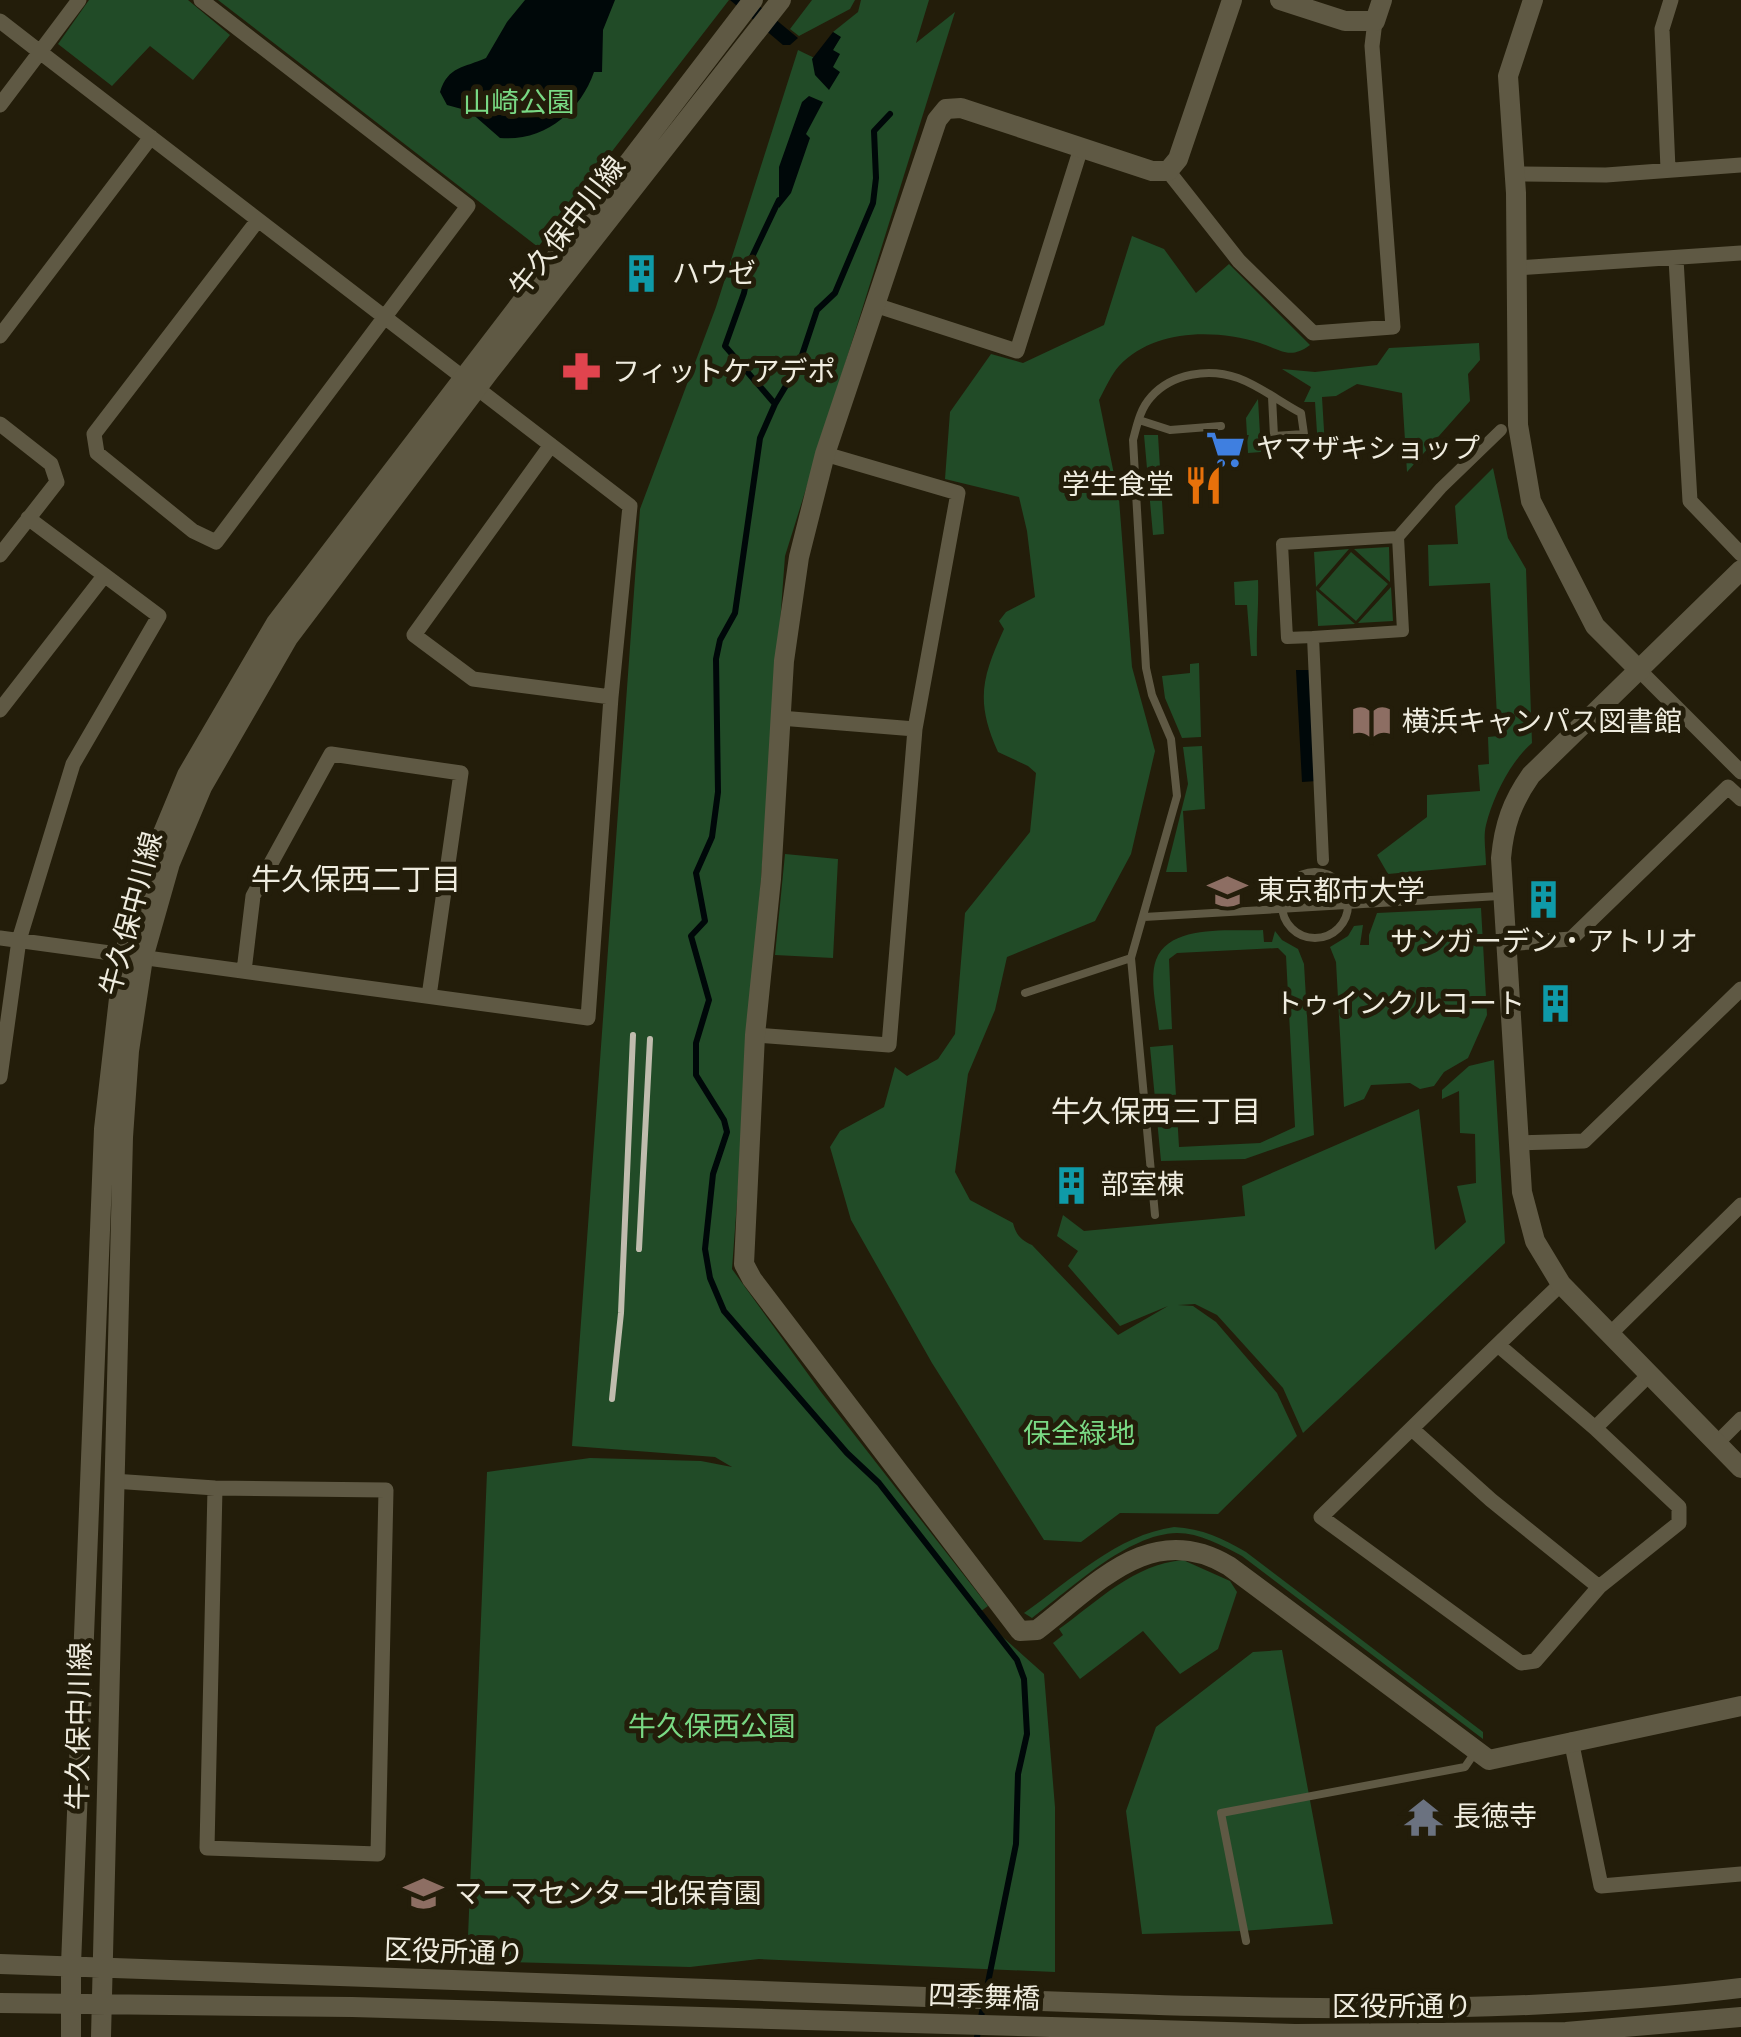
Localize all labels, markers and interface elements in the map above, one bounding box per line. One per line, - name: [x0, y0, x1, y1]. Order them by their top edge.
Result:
- park label: 山崎公園: [463, 87, 575, 120]
- street label: 牛久保中川線: [503, 151, 633, 303]
- building icon: ハウゼ: [621, 253, 663, 295]
- place label: ハウゼ: [672, 258, 756, 291]
- pharmacy icon: フィットケアデポ: [561, 351, 603, 393]
- place label: フィットケアデポ: [612, 356, 835, 389]
- supermarket icon: ヤマザキショップ: [1205, 428, 1247, 470]
- place label: ヤマザキショップ: [1256, 433, 1480, 466]
- restaurant icon: 学生食堂: [1183, 464, 1225, 506]
- place label: 学生食堂: [1062, 469, 1174, 502]
- library icon: 横浜キャンパス図書館: [1351, 701, 1393, 743]
- place label: 横浜キャンパス図書館: [1402, 706, 1682, 739]
- street label: 牛久保中川線: [94, 829, 170, 999]
- district label: 牛久保西二丁目: [251, 863, 461, 899]
- school or university icon: 東京都市大学: [1206, 870, 1248, 912]
- place label: 東京都市大学: [1257, 875, 1425, 908]
- building icon: サンガーデン・アトリオ: [1523, 878, 1565, 920]
- place label: サンガーデン・アトリオ: [1390, 926, 1698, 959]
- building icon: トゥインクルコート: [1534, 983, 1576, 1025]
- place label: トゥインクルコート: [1274, 988, 1525, 1021]
- district label: 牛久保西三丁目: [1051, 1095, 1261, 1131]
- building icon: 部室棟: [1050, 1164, 1092, 1206]
- place label: 部室棟: [1101, 1169, 1185, 1202]
- park label: 保全緑地: [1023, 1418, 1135, 1451]
- street label: 牛久保中川線: [62, 1642, 98, 1810]
- park label: 牛久保西公園: [628, 1711, 796, 1744]
- temple icon: 長徳寺: [1402, 1796, 1444, 1838]
- place label: 長徳寺: [1453, 1801, 1537, 1834]
- school or university icon: マーマセンター北保育園: [403, 1873, 445, 1915]
- place label: マーマセンター北保育園: [454, 1878, 762, 1911]
- street label: 区役所通り: [383, 1934, 525, 1972]
- street label: 四季舞橋: [927, 1980, 1041, 2016]
- street label: 区役所通り: [1332, 1991, 1472, 2024]

